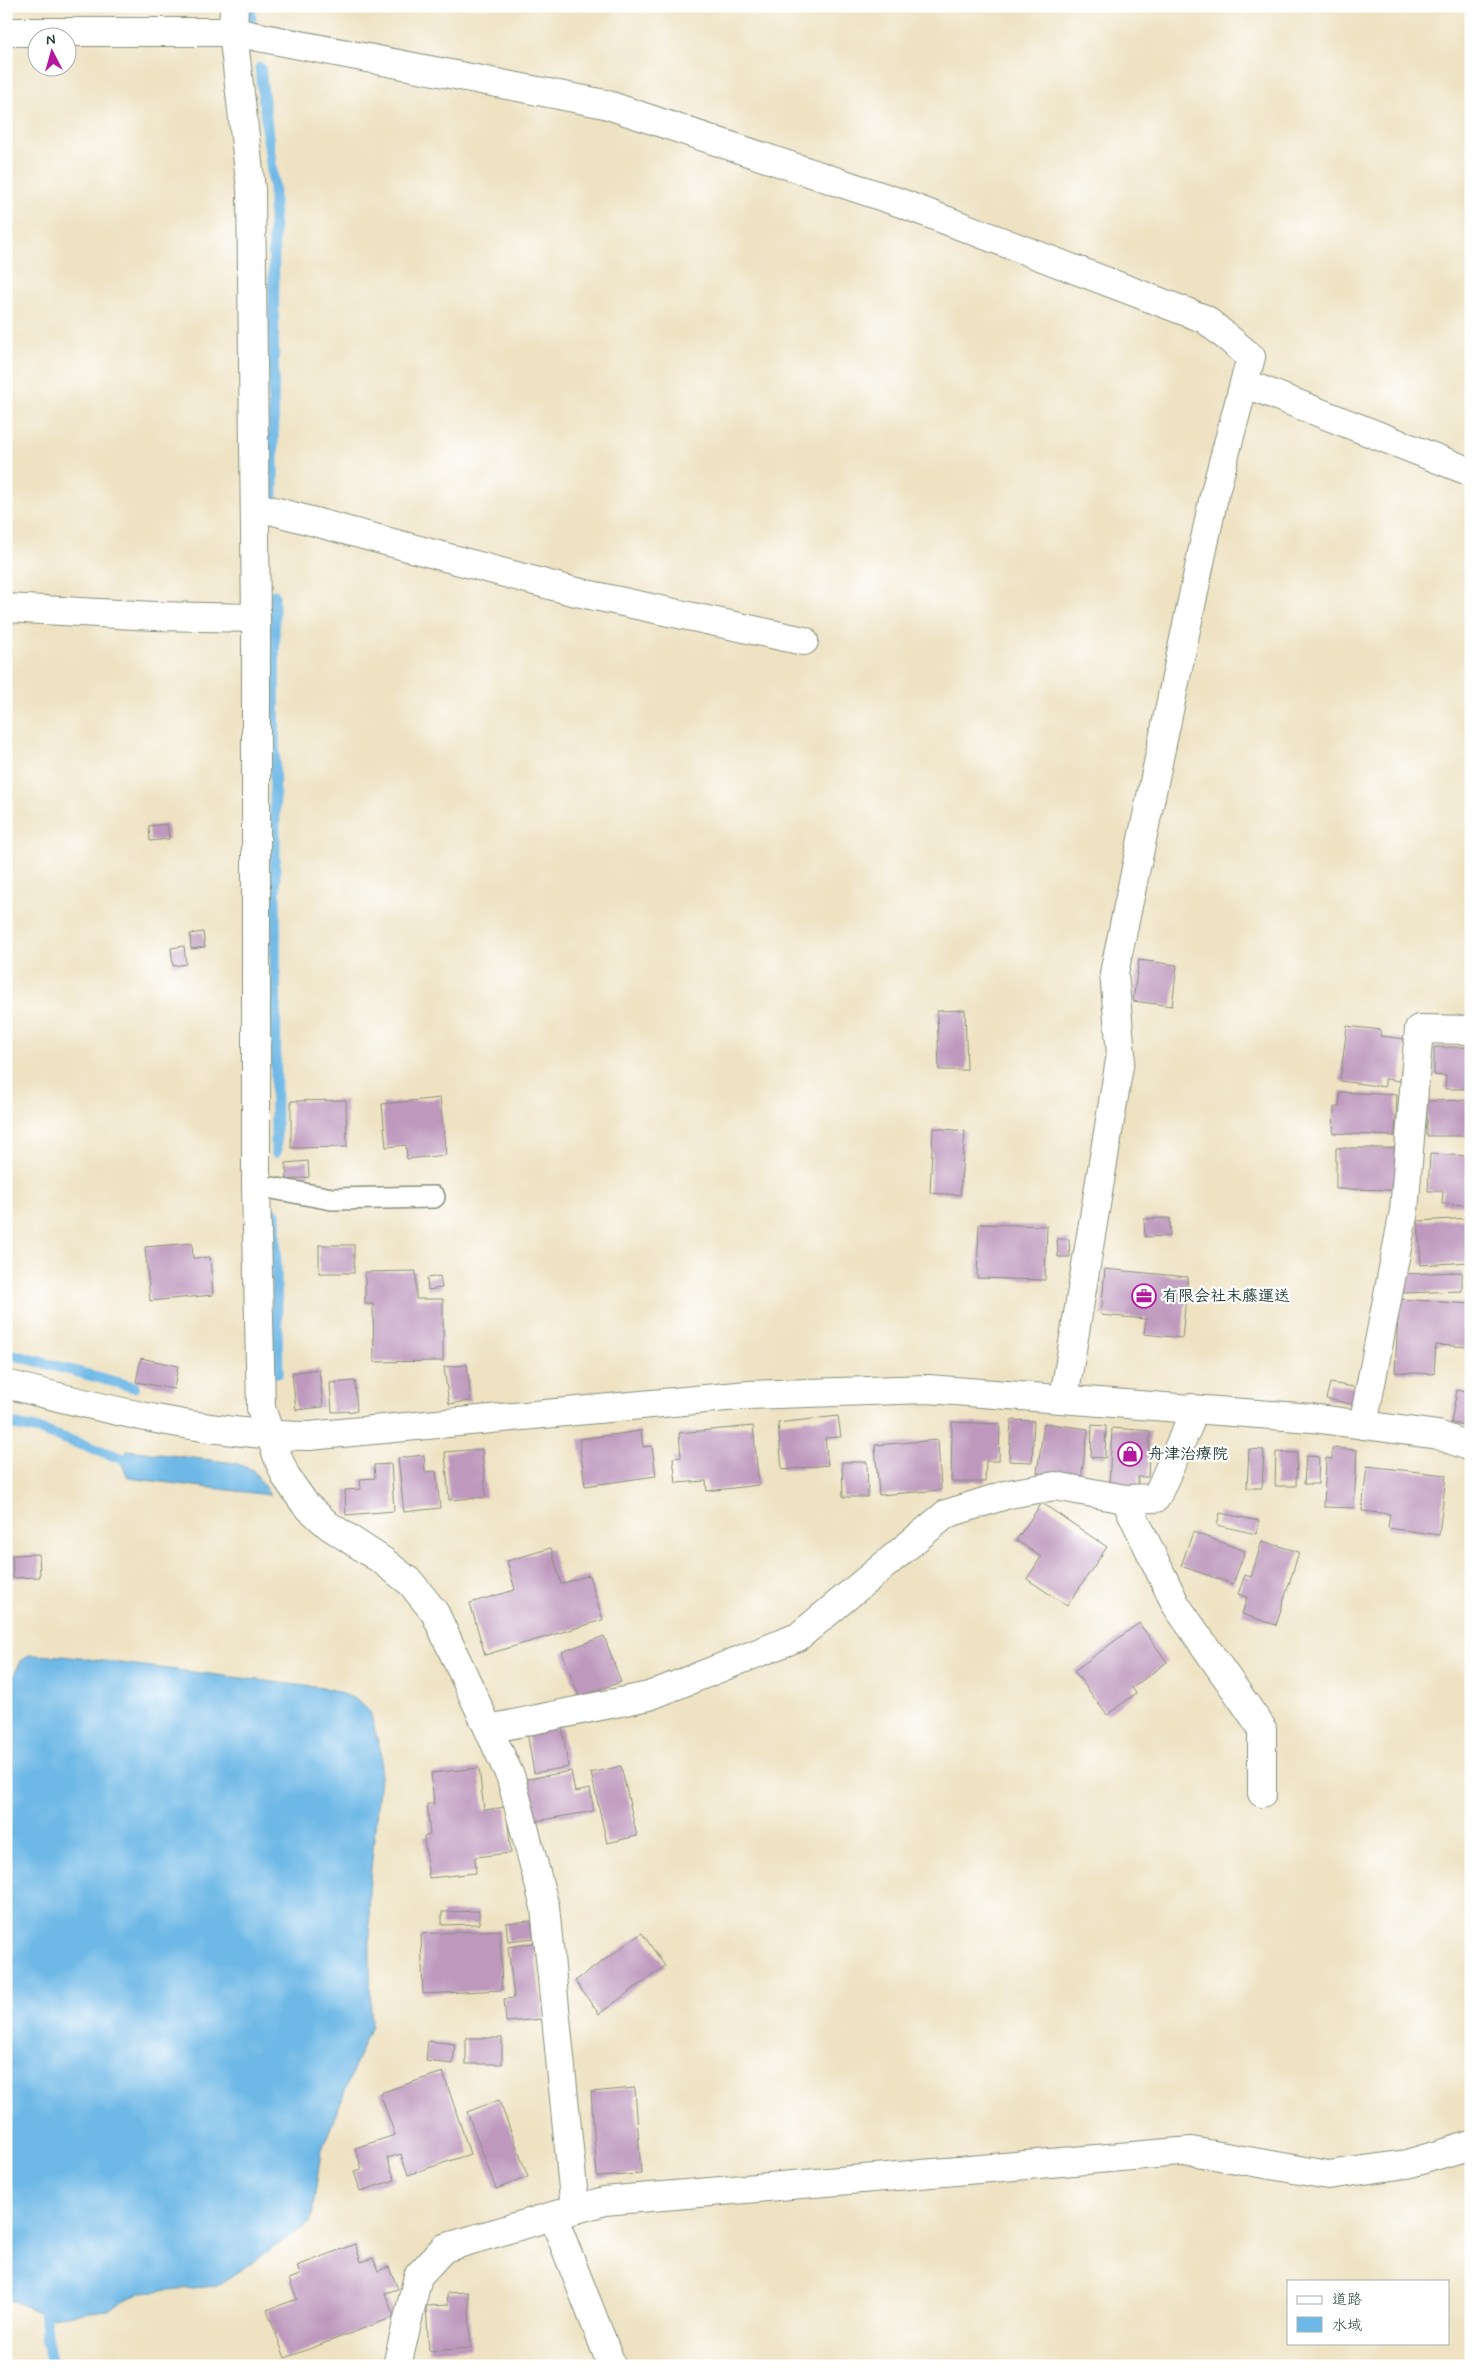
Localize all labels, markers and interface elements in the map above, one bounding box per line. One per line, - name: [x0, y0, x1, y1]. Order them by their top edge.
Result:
- north arrow: [28, 28, 78, 78]
- text: N: [45, 31, 56, 50]
- office icon: 有限会社末藤運送: [1131, 1283, 1157, 1309]
- place label: 有限会社末藤運送: [1162, 1286, 1290, 1307]
- shop icon: 舟津治療院: [1117, 1441, 1143, 1467]
- place label: 舟津治療院: [1148, 1444, 1228, 1465]
- legend: [1287, 2280, 1450, 2344]
- text: 道路: [1332, 2290, 1362, 2310]
- text: 水域: [1332, 2316, 1362, 2336]

